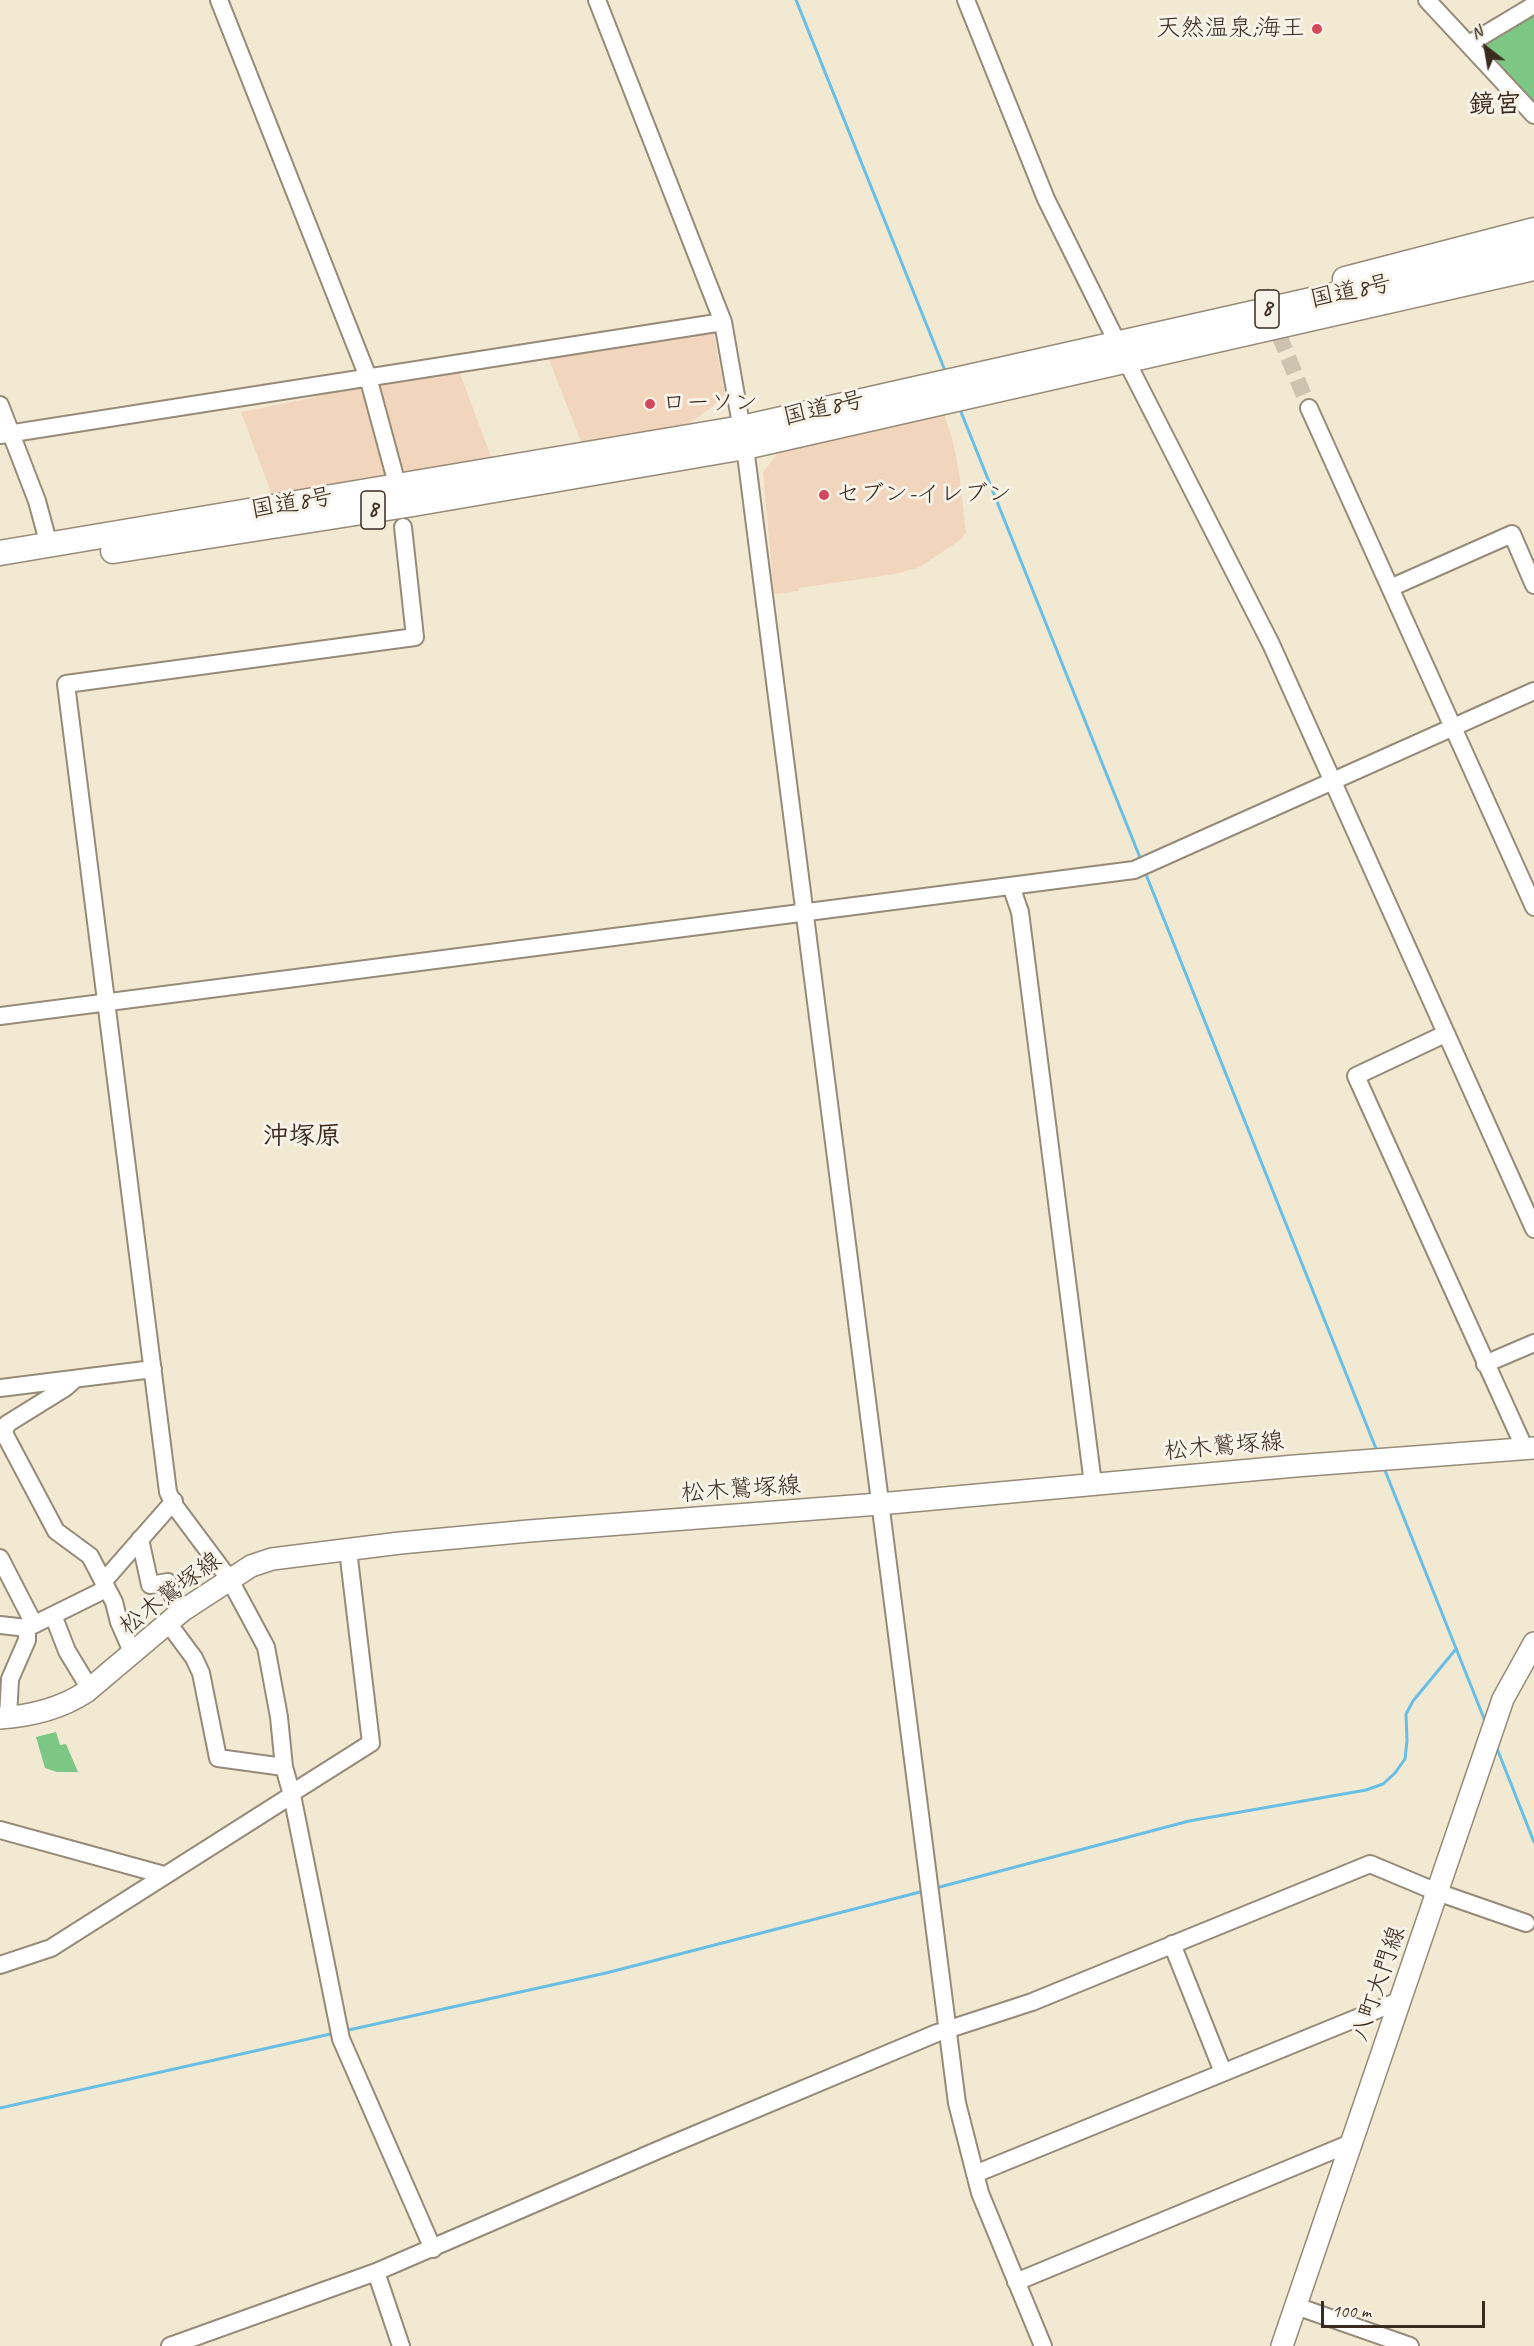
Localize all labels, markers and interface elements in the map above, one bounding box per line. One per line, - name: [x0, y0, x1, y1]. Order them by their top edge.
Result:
- place label: 天然温泉;海王: [1156, 15, 1305, 43]
- north arrow: [1456, 18, 1516, 78]
- text: N: [1467, 21, 1486, 44]
- marker: 天然温泉;海王: [1310, 22, 1324, 36]
- district label: 鏡宮: [1469, 89, 1521, 121]
- street label: 国道8号: [1308, 269, 1394, 315]
- road number: 8: [1255, 290, 1279, 328]
- street label: 国道8号: [780, 386, 868, 432]
- place label: ローソン: [662, 390, 758, 418]
- marker: ローソン: [643, 397, 657, 411]
- place label: セブン-イレブン: [836, 481, 1012, 509]
- street label: 国道8号: [249, 483, 335, 525]
- marker: セブン-イレブン: [817, 488, 831, 502]
- road number: 8: [361, 491, 385, 529]
- district label: 沖塚原: [263, 1121, 341, 1153]
- street label: 松木鷲塚線: [1163, 1427, 1285, 1467]
- street label: 松木鷲塚線: [680, 1471, 802, 1509]
- street label: 松木鷲塚線: [114, 1546, 228, 1642]
- street label: 八町大門線: [1346, 1923, 1412, 2045]
- scale bar: [1324, 2289, 1488, 2327]
- text: 100 m: [1332, 2300, 1371, 2322]

